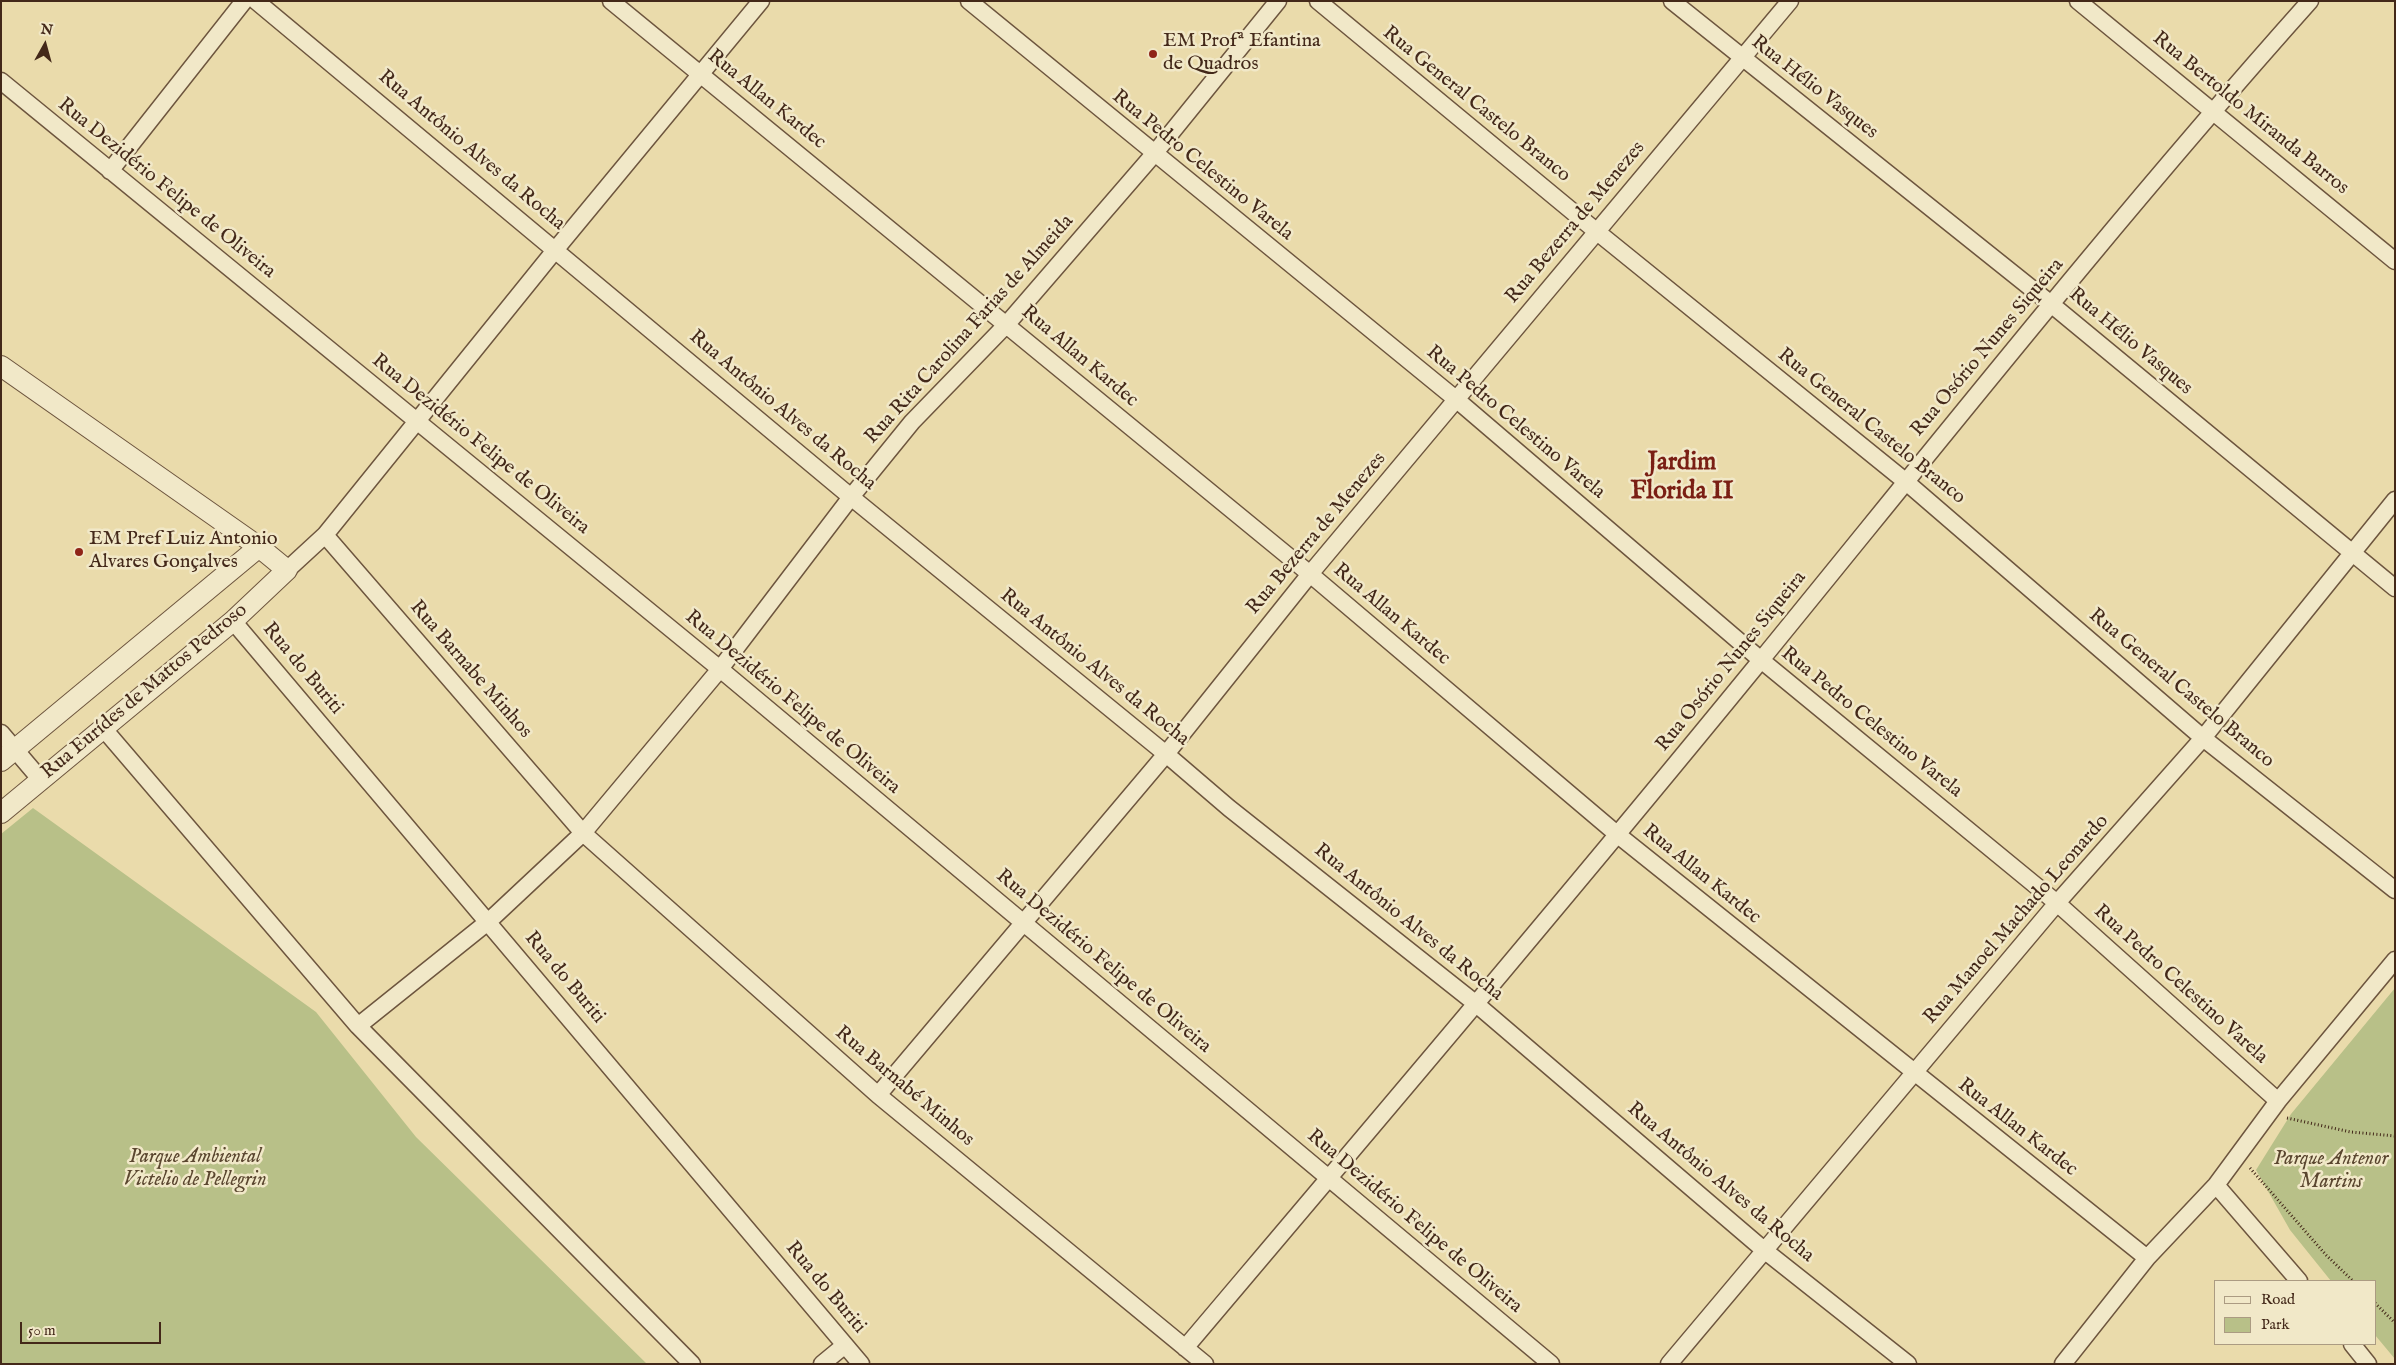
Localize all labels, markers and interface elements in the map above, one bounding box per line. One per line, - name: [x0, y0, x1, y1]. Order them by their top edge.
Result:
- north arrow: [20, 20, 70, 70]
- text: N: [40, 20, 54, 40]
- street label: Rua General Castelo Branco: [1377, 22, 1575, 188]
- street label: Rua Bertoldo Miranda Barros: [2147, 27, 2353, 201]
- place label: EM Profª Efantina de Quadros: [1163, 30, 1321, 77]
- street label: Rua Hélio Vasques: [1746, 31, 1882, 145]
- street label: Rua Allan Kardec: [702, 45, 830, 155]
- marker: EM Profª Efantina de Quadros: [1147, 48, 1159, 60]
- street label: Rua Antônio Alves da Rocha: [373, 66, 569, 236]
- street label: Rua Pedro Celestino Varela: [1107, 85, 1297, 247]
- street label: Rua Dezidério Felipe de Oliveira: [52, 94, 280, 284]
- street label: Rua Bezerra de Menezes: [1501, 137, 1651, 309]
- street label: Rua Rita Carolina Farias de Almeida: [861, 210, 1079, 450]
- street label: Rua Osório Nunes Siqueira: [1906, 254, 2070, 442]
- street label: Rua Hélio Vasques: [2063, 283, 2197, 401]
- street label: Rua Allan Kardec: [1016, 301, 1142, 413]
- street label: Rua Antônio Alves da Rocha: [684, 326, 880, 496]
- street label: Rua Pedro Celestino Varela: [1421, 341, 1609, 505]
- street label: Rua General Castelo Branco: [1772, 344, 1970, 510]
- street label: Rua Dezidério Felipe de Oliveira: [366, 350, 594, 540]
- street label: Rua Bezerra de Menezes: [1242, 448, 1392, 620]
- district label: Jardim Florida II: [1631, 449, 1733, 508]
- place label: EM Pref Luiz Antonio Alvares Gonçalves: [89, 528, 278, 575]
- marker: EM Pref Luiz Antonio Alvares Gonçalves: [73, 546, 85, 558]
- street label: Rua Allan Kardec: [1328, 559, 1454, 671]
- street label: Rua Osório Nunes Siqueira: [1652, 567, 1812, 757]
- street label: Rua Antônio Alves da Rocha: [994, 584, 1194, 752]
- street label: Rua Barnabe Minhos: [404, 596, 536, 744]
- street label: Rua Eurídes de Mattos Pedroso: [37, 599, 253, 785]
- street label: Rua General Castelo Branco: [2083, 604, 2279, 774]
- street label: Rua Dezidério Felipe de Oliveira: [680, 606, 904, 800]
- street label: Rua do Buriti: [257, 618, 347, 720]
- street label: Rua Pedro Celestino Varela: [1776, 642, 1966, 804]
- street label: Rua Manoel Machado Leonardo: [1919, 810, 2115, 1030]
- street label: Rua Allan Kardec: [1637, 820, 1765, 930]
- street label: Rua Antônio Alves da Rocha: [1308, 839, 1508, 1007]
- street label: Rua Dezidério Felipe de Oliveira: [991, 865, 1215, 1059]
- street label: Rua Pedro Celestino Varela: [2088, 900, 2272, 1070]
- street label: Rua do Buriti: [519, 927, 609, 1029]
- street label: Rua Barnabé Minhos: [829, 1022, 979, 1152]
- street label: Rua Allan Kardec: [1952, 1074, 2082, 1182]
- street label: Rua Antônio Alves da Rocha: [1622, 1098, 1818, 1268]
- street label: Rua Dezidério Felipe de Oliveira: [1302, 1125, 1526, 1319]
- park label: Parque Ambiental Victelio de Pellegrin: [123, 1146, 267, 1193]
- park label: Parque Antenor Martins: [2274, 1148, 2388, 1195]
- street label: Rua do Buriti: [780, 1237, 870, 1339]
- legend: [2214, 1280, 2376, 1345]
- text: Road: [2261, 1290, 2295, 1309]
- scale bar: [22, 1312, 164, 1344]
- text: Park: [2261, 1315, 2290, 1334]
- text: 50 m: [28, 1321, 56, 1340]

